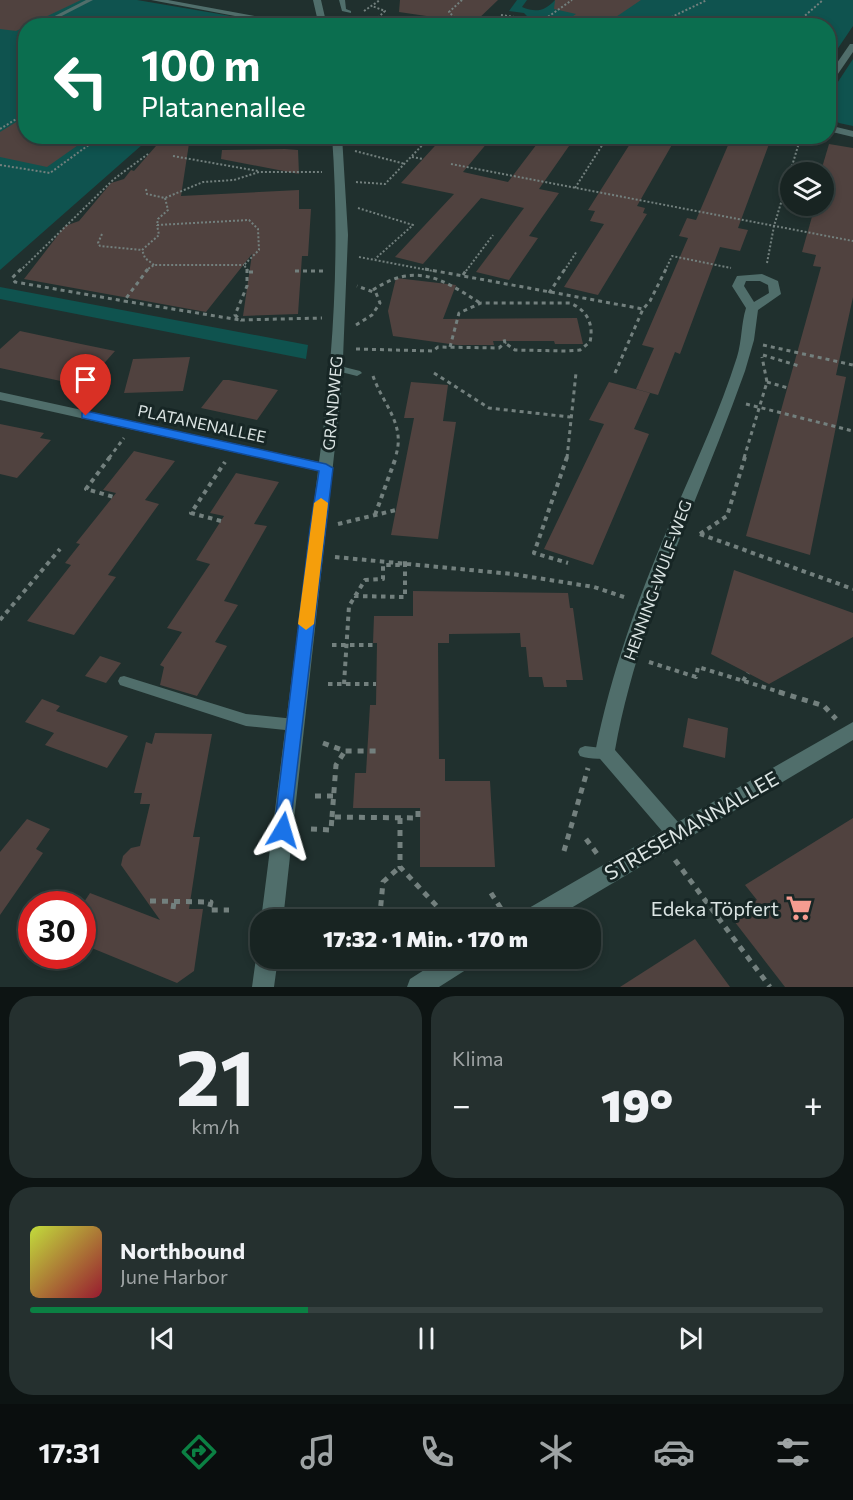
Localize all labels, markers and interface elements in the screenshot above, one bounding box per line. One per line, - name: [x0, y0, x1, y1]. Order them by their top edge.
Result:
- text: 100 m: [141, 38, 261, 90]
- icon: left: [42, 42, 120, 120]
- text: Platanenallee: [141, 90, 306, 123]
- map controls: [780, 162, 834, 216]
- button: layers: [780, 162, 834, 216]
- pin: [60, 354, 111, 416]
- street label: GRANDWEG: [318, 355, 346, 451]
- icon: arrive: [69, 363, 102, 396]
- street label: PLATANENALLEE: [136, 400, 268, 446]
- street label: HENNING-WULF-WEG: [619, 497, 695, 663]
- street label: STRESEMANNALLEE: [600, 765, 782, 885]
- position arrow: [251, 798, 315, 862]
- speed limit sign: 30: [18, 891, 96, 969]
- supermarket icon: Edeka Töpfert: [784, 893, 814, 923]
- place label: Edeka Töpfert: [651, 896, 779, 920]
- text: 17:32 · 1 Min. · 170 m: [323, 925, 528, 952]
- text: 21: [176, 1027, 255, 1122]
- text: Klima: [452, 1046, 504, 1070]
- text: 19°: [601, 1076, 673, 1131]
- text: −: [452, 1083, 471, 1124]
- text: +: [804, 1083, 823, 1124]
- text: km/h: [191, 1114, 240, 1138]
- text: Northbound: [120, 1237, 245, 1264]
- text: June Harbor: [120, 1264, 228, 1288]
- icon: previous: [146, 1322, 179, 1355]
- icon: pause: [410, 1322, 443, 1355]
- icon: next: [674, 1322, 707, 1355]
- icon: directions: [178, 1431, 220, 1473]
- icon: music: [297, 1431, 339, 1473]
- icon: phone: [416, 1431, 458, 1473]
- icon: climate: [535, 1431, 577, 1473]
- icon: car: [653, 1431, 695, 1473]
- icon: filters: [772, 1431, 814, 1473]
- text: 17:31: [38, 1436, 101, 1469]

